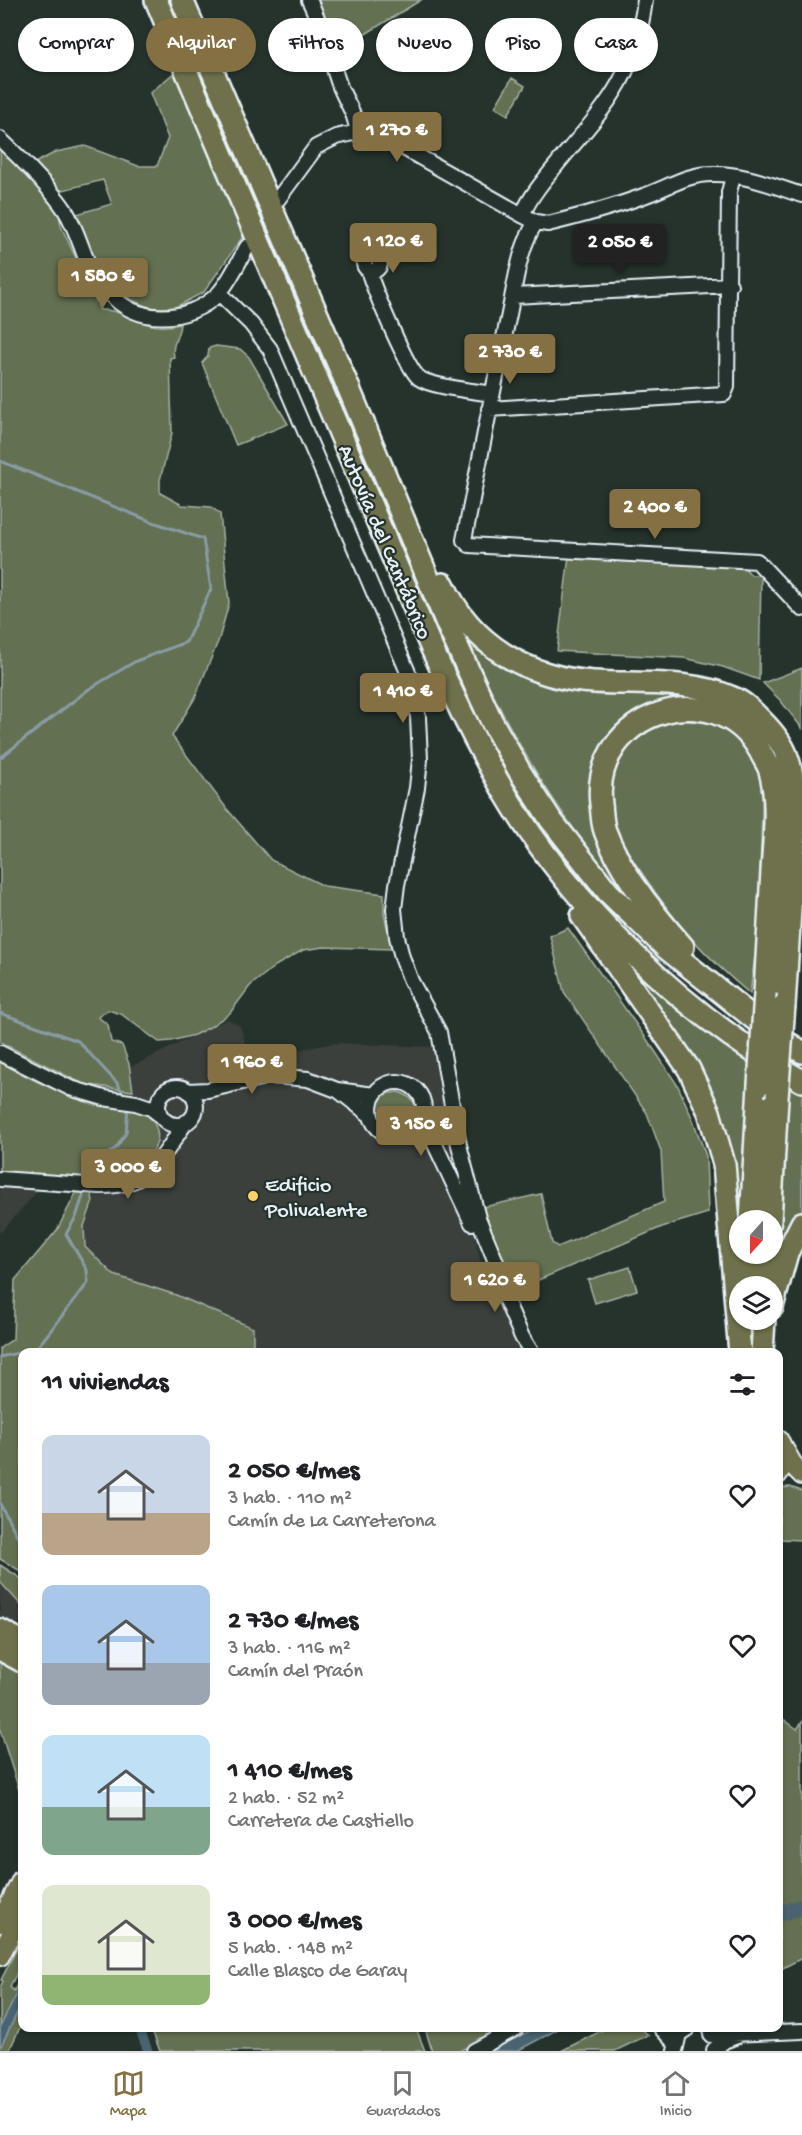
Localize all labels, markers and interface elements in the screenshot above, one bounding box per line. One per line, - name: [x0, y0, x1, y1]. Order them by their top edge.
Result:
- chip: Comprar: [18, 18, 134, 72]
- chip: Alquilar: [146, 18, 256, 72]
- chip: Filtros: [268, 18, 364, 72]
- chip: Nuevo: [376, 18, 473, 72]
- chip: Piso: [485, 18, 562, 72]
- chip: Casa: [574, 18, 658, 72]
- pin: 1 270 €: [342, 112, 452, 163]
- text: 1 270 €: [366, 120, 428, 143]
- pin: 1 120 €: [338, 223, 448, 274]
- pin: 2 050 €: [565, 224, 675, 275]
- text: 1 120 €: [364, 231, 422, 254]
- text: 2 050 €: [588, 232, 652, 255]
- pin: 1 580 €: [48, 258, 158, 309]
- text: 1 580 €: [72, 266, 134, 289]
- pin: 2 730 €: [455, 334, 565, 385]
- text: 2 730 €: [478, 342, 542, 365]
- street label: Autovía del Cantábrico: [331, 441, 436, 644]
- pin: 2 400 €: [600, 489, 710, 540]
- text: 2 400 €: [623, 497, 687, 520]
- pin: 1 410 €: [348, 673, 458, 724]
- text: 1 410 €: [374, 681, 432, 704]
- pin: 1 960 €: [197, 1044, 307, 1095]
- text: 1 960 €: [222, 1052, 282, 1075]
- pin: 3 150 €: [366, 1106, 476, 1157]
- text: 3 150 €: [390, 1114, 452, 1137]
- pin: 3 000 €: [73, 1149, 183, 1200]
- text: 3 000 €: [95, 1157, 161, 1180]
- place label: Edificio Polivalente: [264, 1174, 368, 1225]
- marker: Edificio Polivalente: [246, 1189, 260, 1203]
- north arrow: [729, 1210, 783, 1264]
- map controls: [729, 1210, 783, 1330]
- pin: 1 620 €: [440, 1262, 550, 1313]
- text: 1 620 €: [465, 1270, 525, 1293]
- button: layers: [729, 1276, 783, 1330]
- icon: filters: [726, 1368, 759, 1401]
- text: 11 viviendas: [42, 1369, 168, 1400]
- text: 2 050 €/mes: [228, 1457, 359, 1488]
- icon: home: [90, 1459, 162, 1531]
- icon: heart: [726, 1479, 759, 1512]
- text: 3 hab. · 110 m²: [228, 1488, 352, 1511]
- text: Camín de La Carreterona: [228, 1511, 436, 1534]
- text: 2 730 €/mes: [228, 1607, 358, 1638]
- icon: home: [90, 1609, 162, 1681]
- icon: heart: [726, 1629, 759, 1662]
- text: 3 hab. · 116 m²: [228, 1638, 351, 1661]
- text: Camín del Praón: [228, 1661, 363, 1684]
- text: 1 410 €/mes: [228, 1757, 352, 1788]
- icon: home: [90, 1759, 162, 1831]
- icon: heart: [726, 1779, 759, 1812]
- text: 2 hab. · 52 m²: [228, 1788, 344, 1811]
- text: Carretera de Castiello: [228, 1811, 414, 1834]
- text: 3 000 €/mes: [228, 1907, 361, 1938]
- icon: home: [90, 1909, 162, 1981]
- icon: heart: [726, 1929, 759, 1962]
- text: 5 hab. · 148 m²: [228, 1938, 353, 1961]
- text: Calle Blasco de Garay: [228, 1961, 407, 1984]
- tab: Mapa: [110, 2067, 146, 2122]
- tab: Guardados: [366, 2067, 440, 2122]
- tab: Inicio: [659, 2067, 692, 2122]

